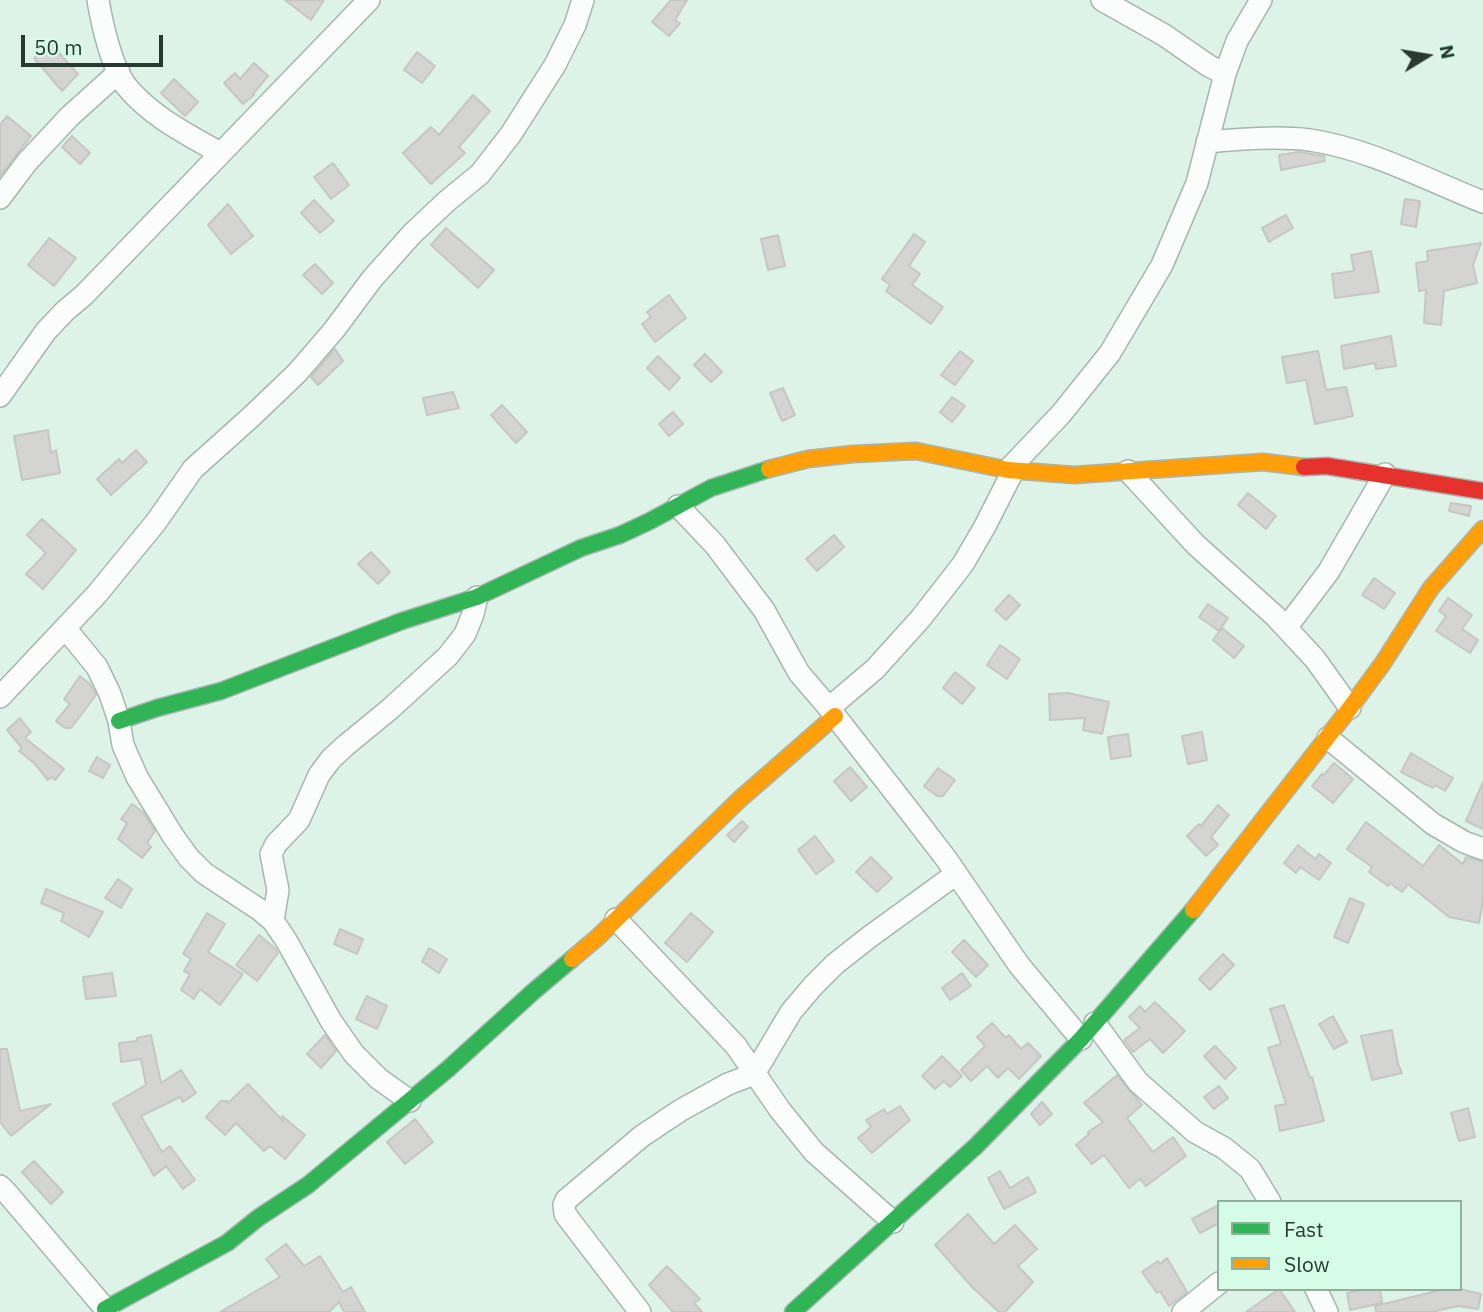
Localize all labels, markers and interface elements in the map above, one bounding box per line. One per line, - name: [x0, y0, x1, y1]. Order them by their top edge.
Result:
- scale bar: [24, 21, 166, 65]
- north arrow: [1392, 21, 1462, 91]
- text: 50 m: [34, 33, 83, 61]
- text: N: [1435, 43, 1461, 61]
- legend: [1217, 1200, 1462, 1291]
- text: Fast: [1284, 1215, 1324, 1243]
- text: Slow: [1284, 1250, 1330, 1278]

